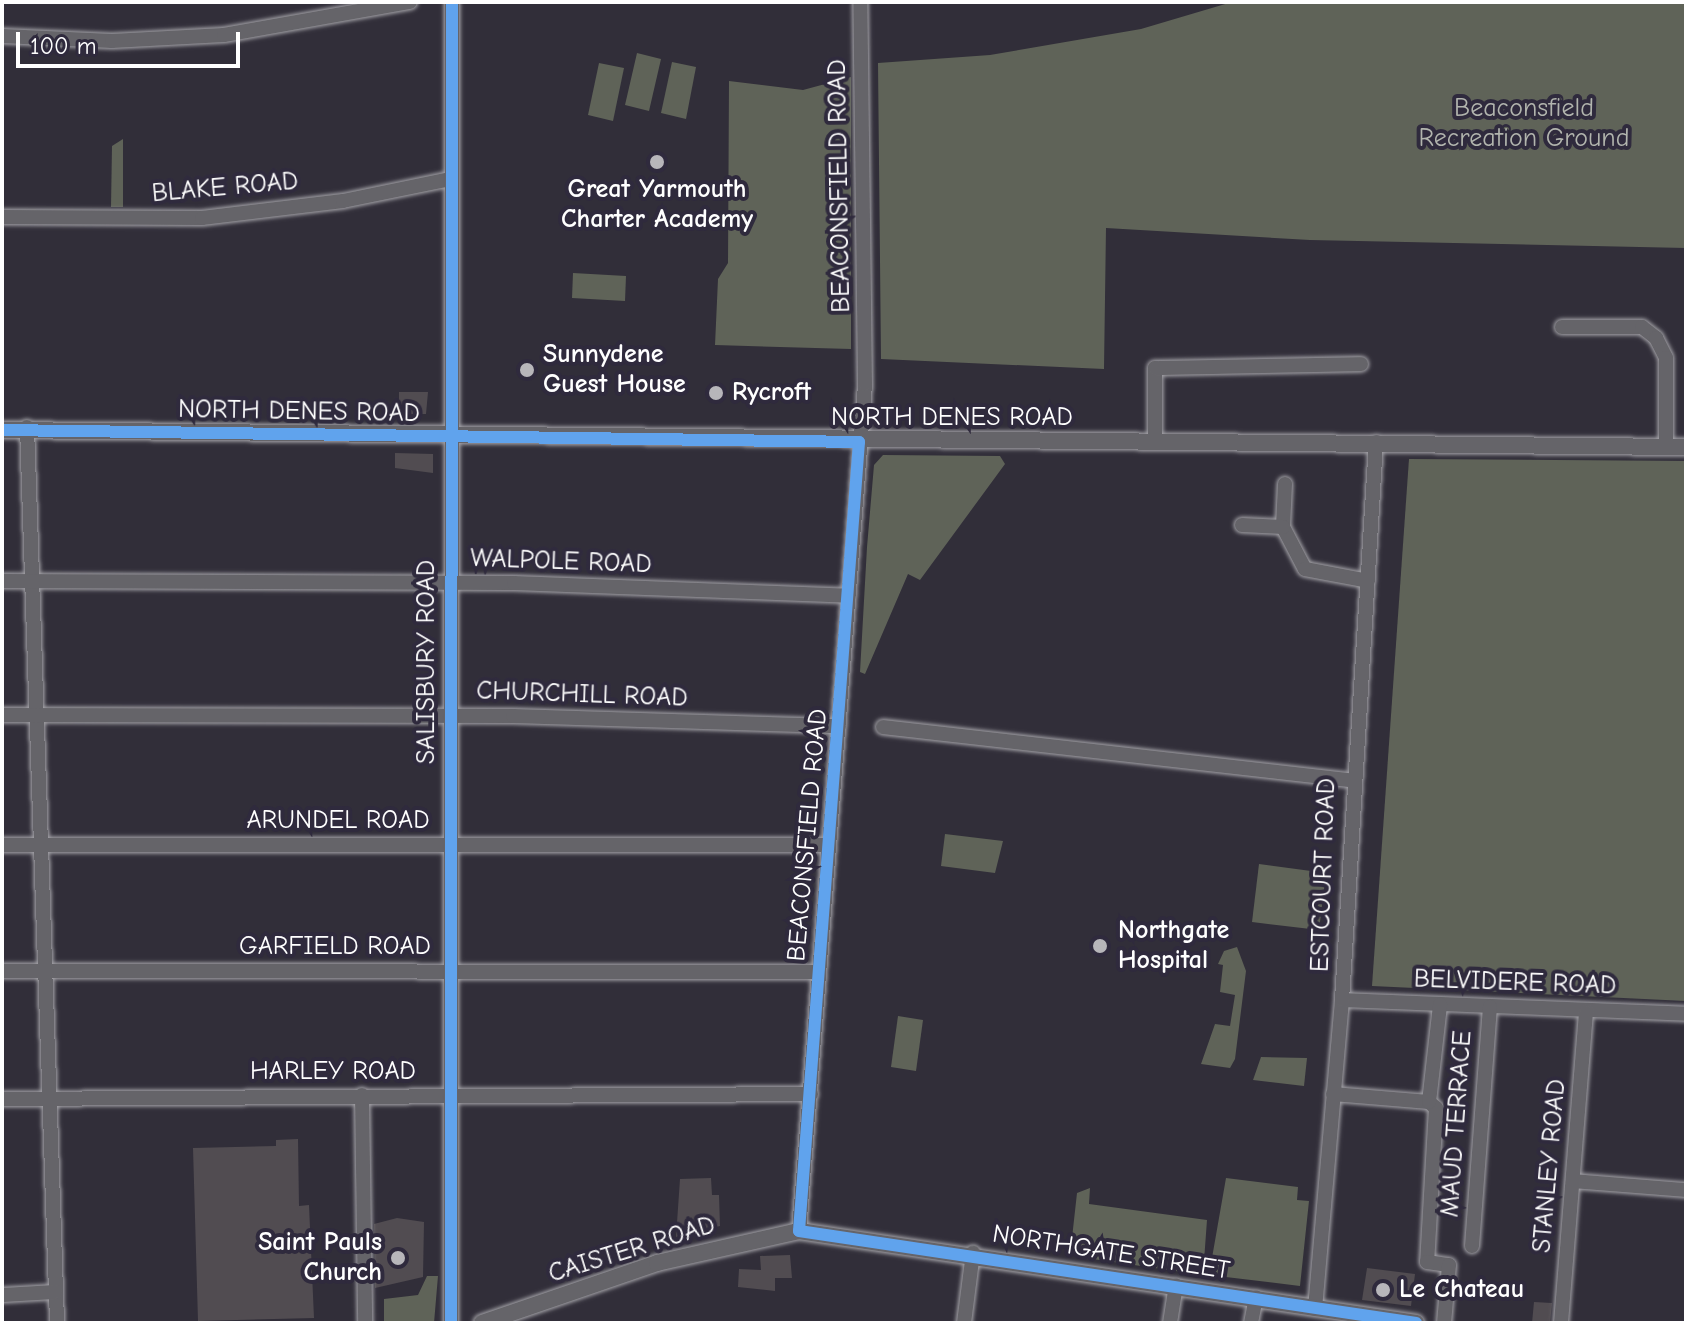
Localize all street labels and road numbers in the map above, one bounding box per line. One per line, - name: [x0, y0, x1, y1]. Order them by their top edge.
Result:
- street label: BEACONSFIELD ROAD: [822, 59, 858, 313]
- street label: BLAKE ROAD: [151, 166, 299, 210]
- street label: NORTH DENES ROAD: [178, 394, 420, 430]
- street label: NORTH DENES ROAD: [831, 402, 1073, 434]
- street label: WALPOLE ROAD: [470, 543, 652, 581]
- street label: SALISBURY ROAD: [411, 560, 443, 764]
- street label: CHURCHILL ROAD: [476, 676, 688, 714]
- street label: BEACONSFIELD ROAD: [781, 707, 835, 963]
- street label: ESTCOURT ROAD: [1305, 777, 1343, 973]
- street label: ARUNDEL ROAD: [246, 805, 430, 837]
- street label: GARFIELD ROAD: [239, 931, 431, 963]
- street label: BELVIDERE ROAD: [1413, 964, 1617, 1002]
- street label: MAUD TERRACE: [1435, 1030, 1479, 1218]
- street label: HARLEY ROAD: [250, 1056, 416, 1088]
- street label: STANLEY ROAD: [1527, 1078, 1573, 1254]
- street label: CAISTER ROAD: [545, 1210, 719, 1290]
- street label: NORTHGATE STREET: [990, 1219, 1232, 1287]

